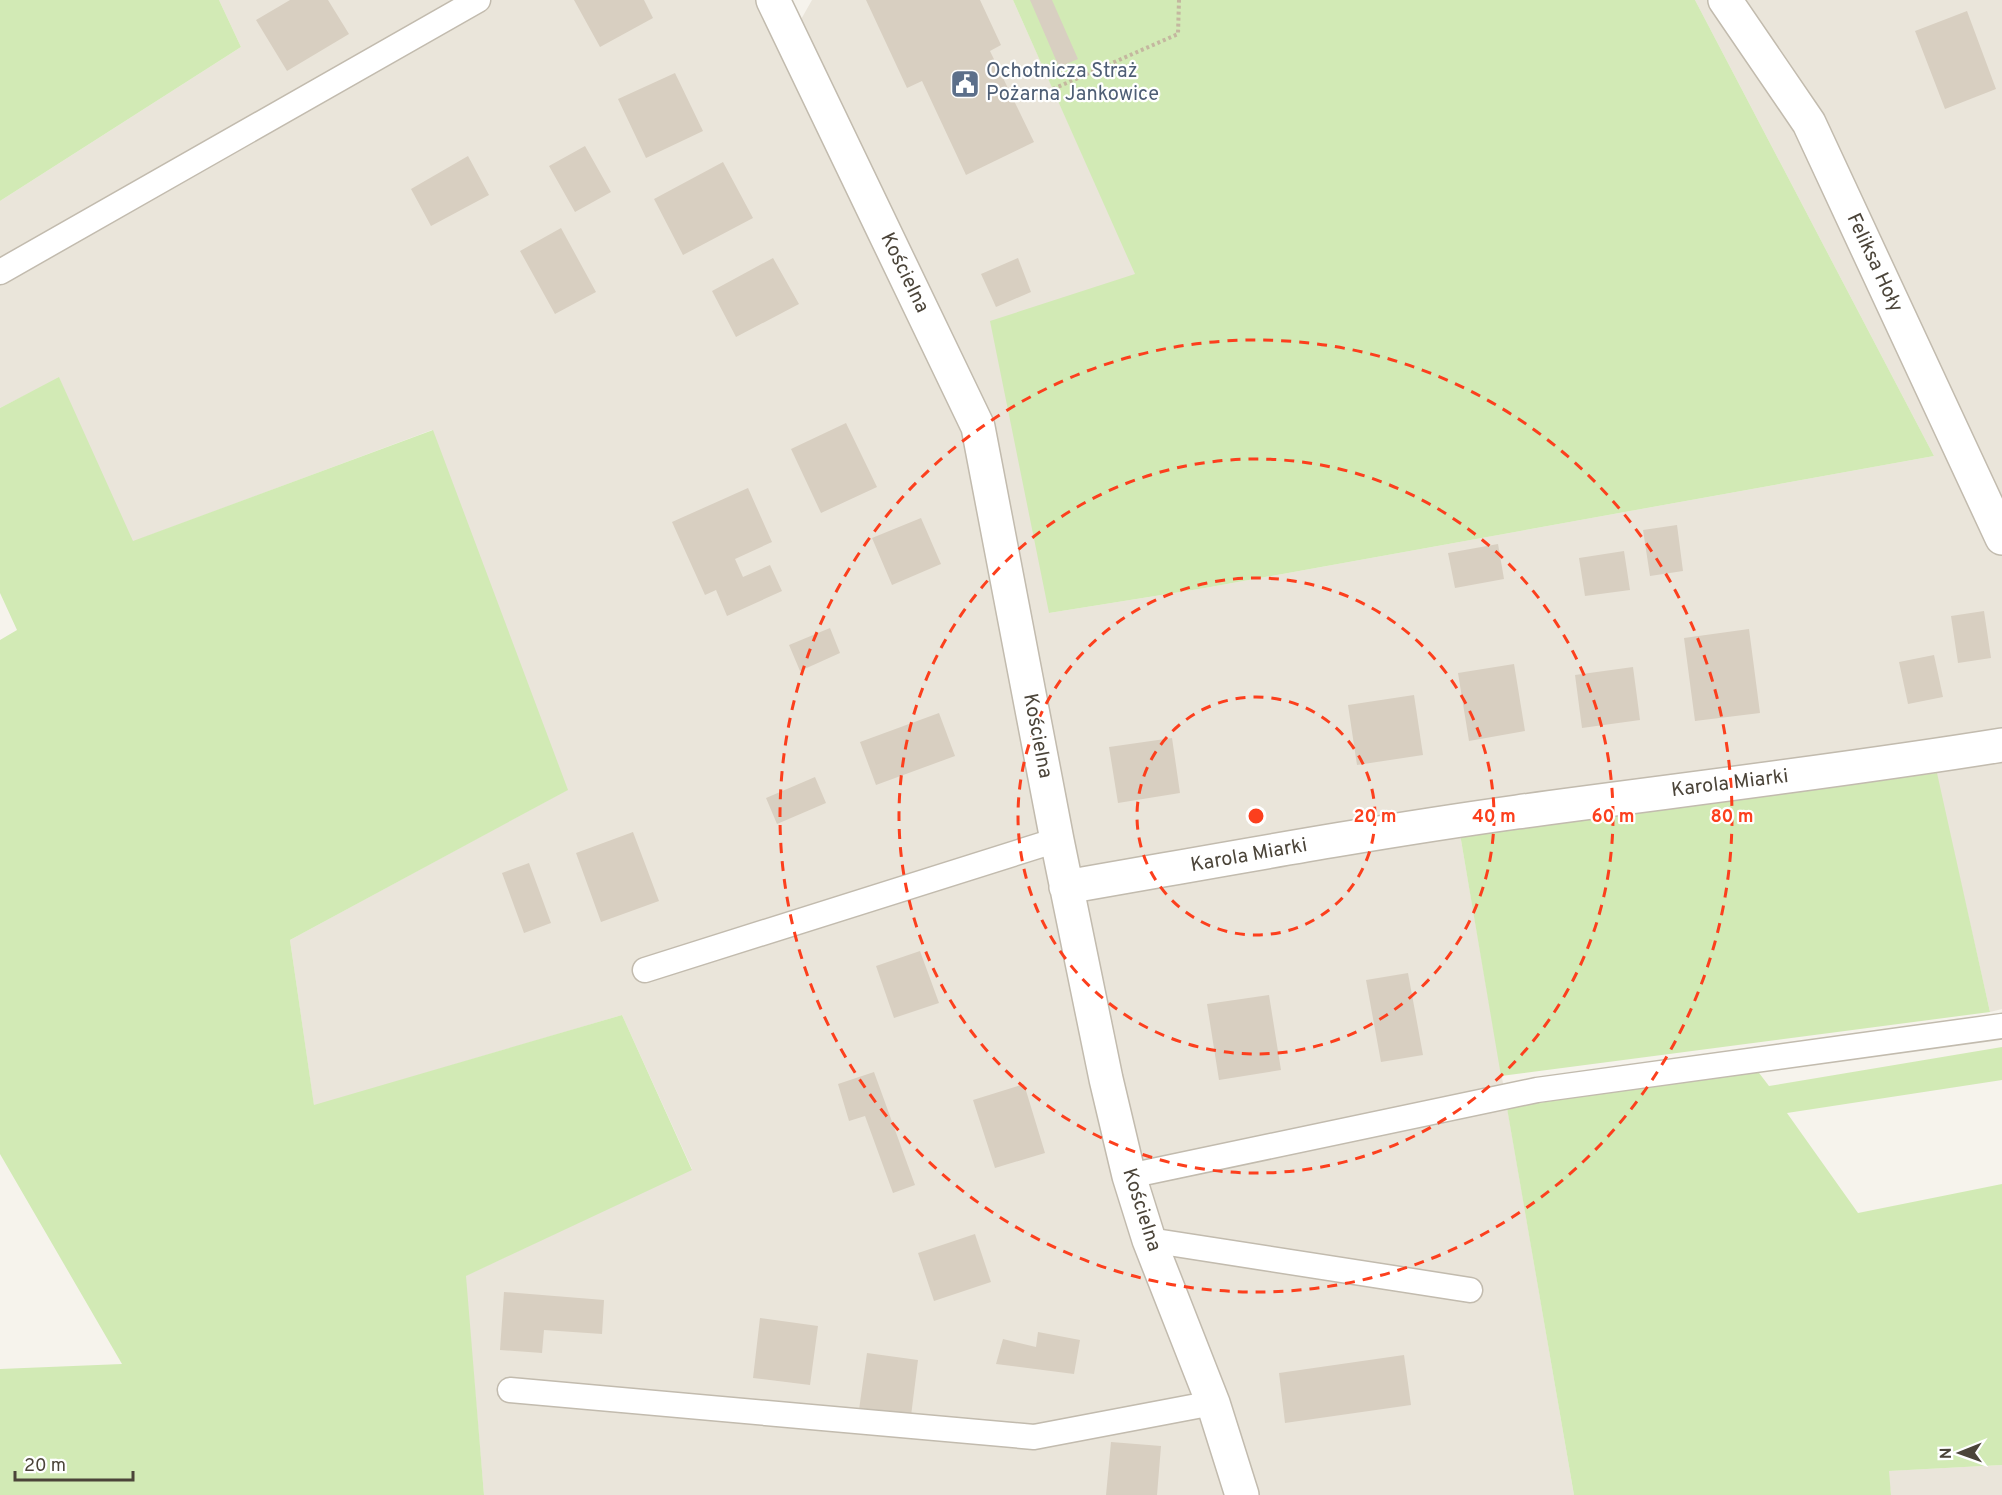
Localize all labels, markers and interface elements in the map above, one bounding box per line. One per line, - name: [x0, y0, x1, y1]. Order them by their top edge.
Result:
- place label: Ochotnicza Straż Pożarna Jankowice: [986, 59, 1159, 108]
- public building icon: Ochotnicza Straż Pożarna Jankowice: [949, 68, 981, 100]
- street label: Feliksa Hoły: [1840, 209, 1908, 317]
- street label: Kościelna: [873, 229, 935, 317]
- street label: Kościelna: [1016, 691, 1058, 781]
- street label: Karola Miarki: [1670, 764, 1790, 804]
- centre of rings: [1246, 806, 1266, 826]
- text: 20 m: [1353, 806, 1397, 829]
- text: 40 m: [1472, 806, 1516, 829]
- text: 60 m: [1591, 806, 1635, 829]
- text: 80 m: [1710, 806, 1754, 829]
- street label: Karola Miarki: [1189, 833, 1309, 879]
- street label: Kościelna: [1115, 1165, 1167, 1255]
- north arrow: [1930, 1423, 1990, 1483]
- scale bar: [15, 1444, 134, 1482]
- text: N: [1937, 1447, 1957, 1459]
- text: 20 m: [24, 1455, 66, 1478]

